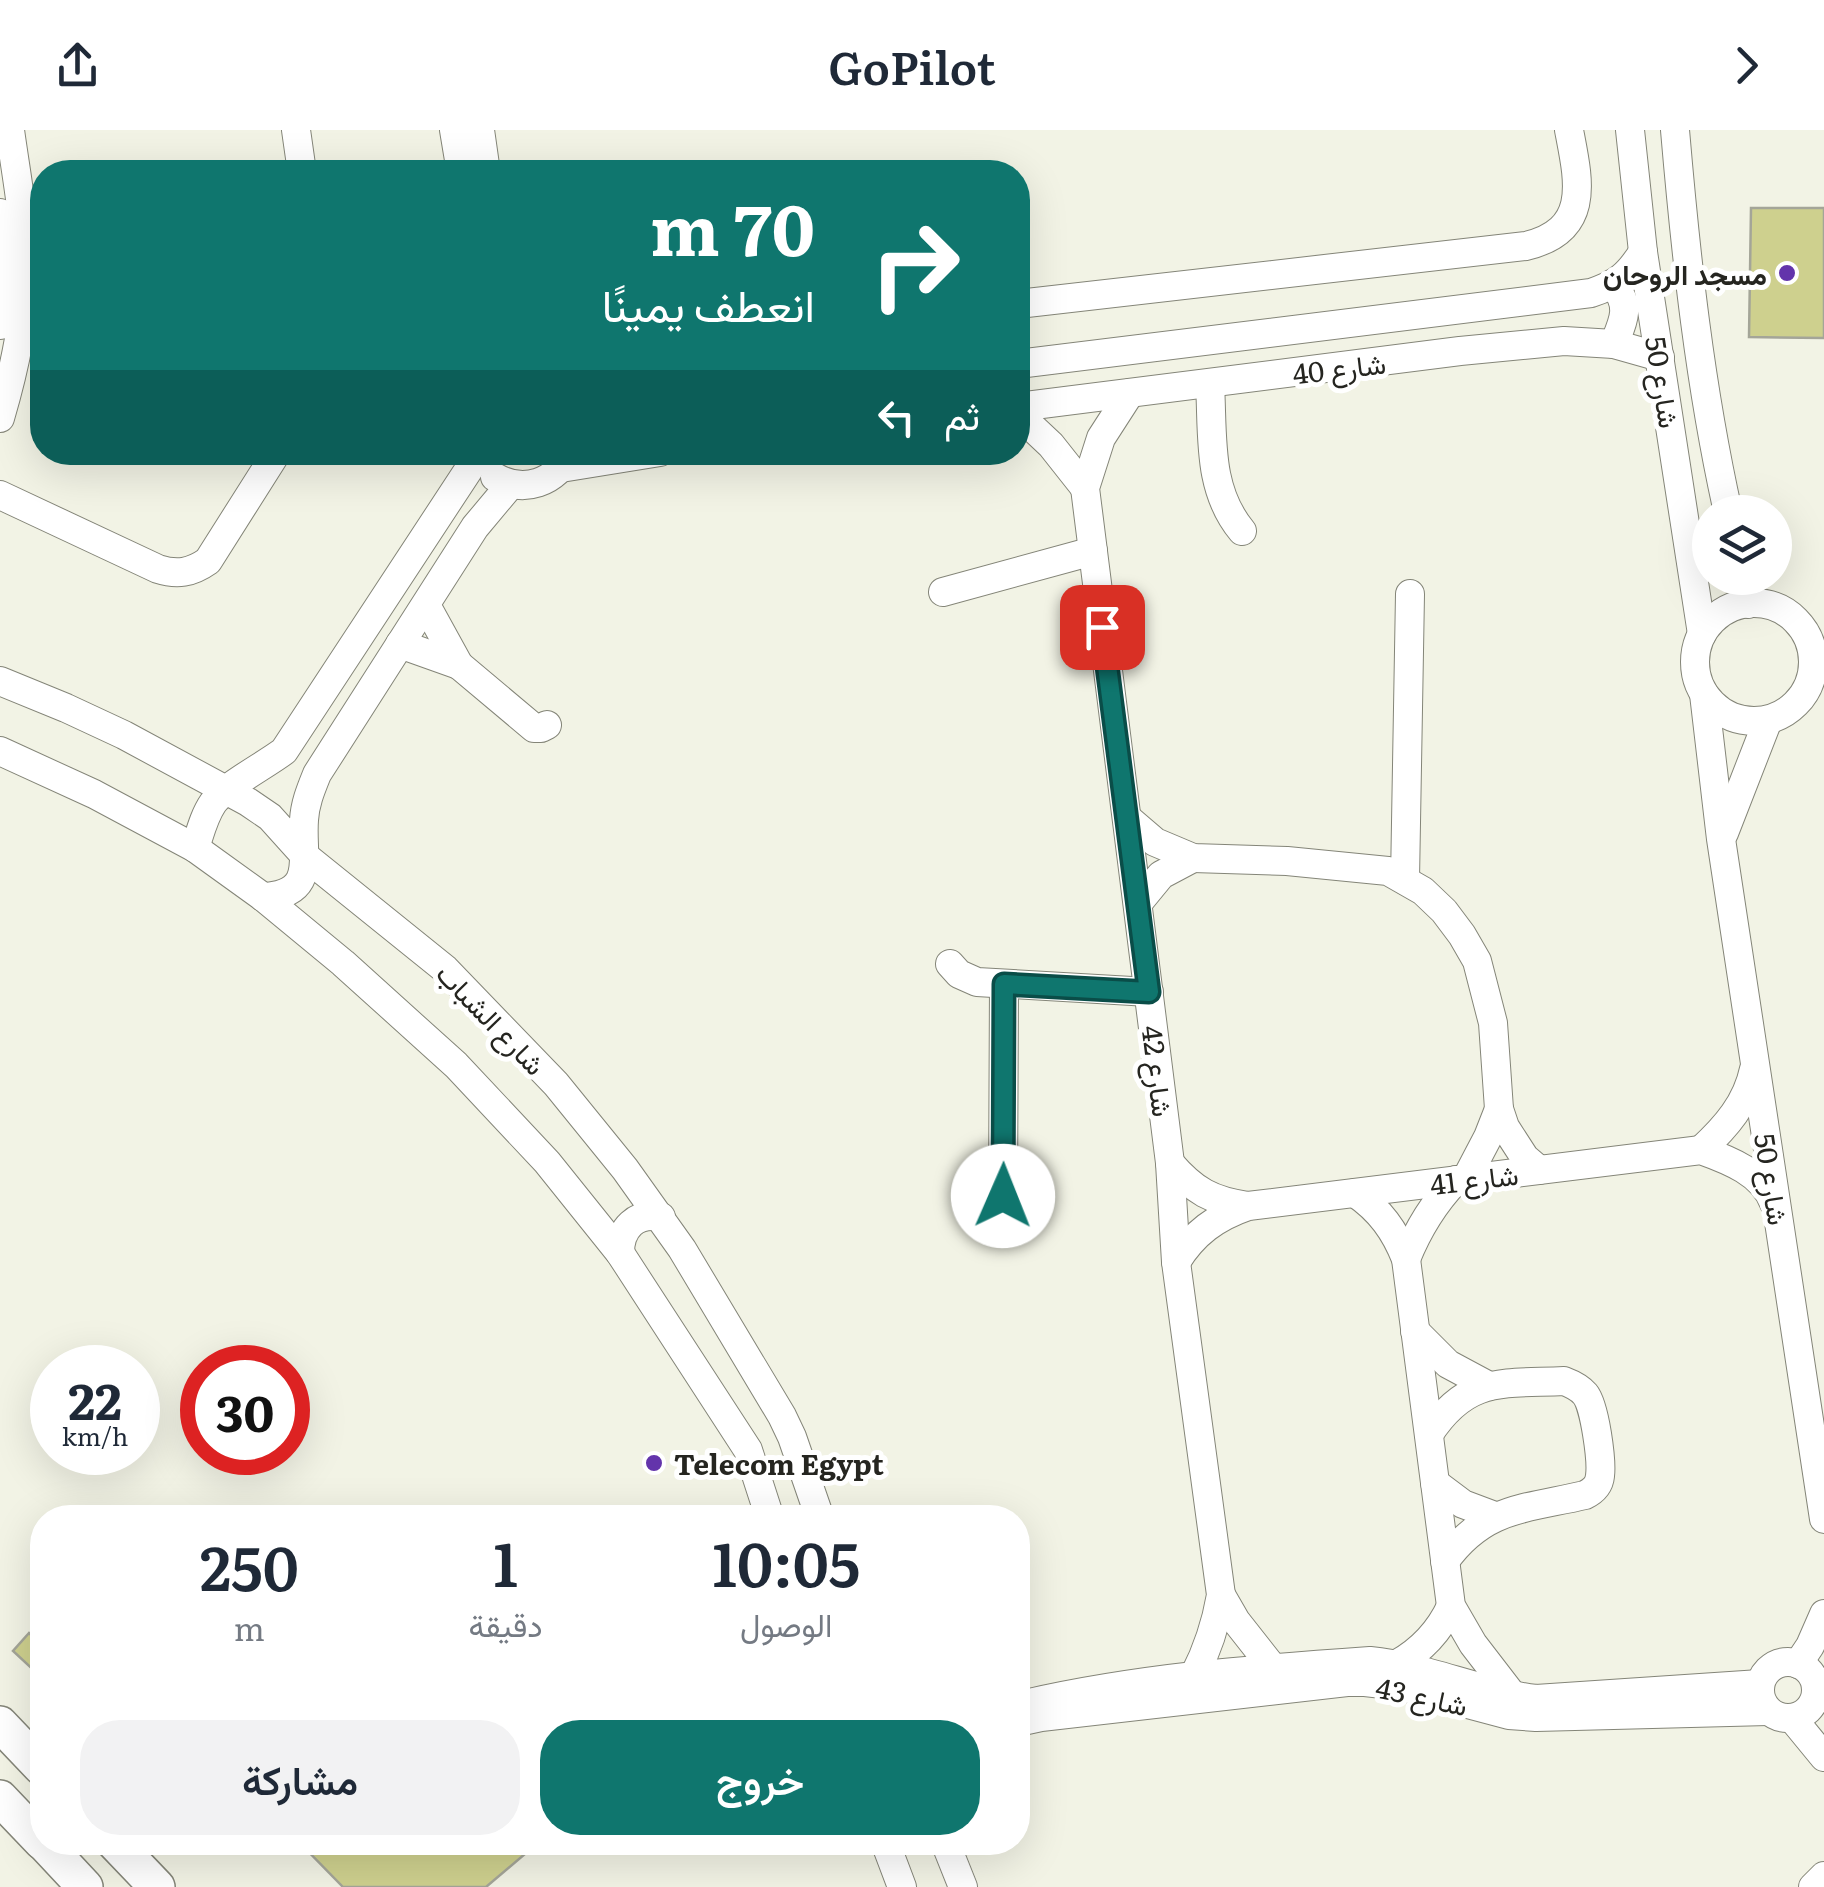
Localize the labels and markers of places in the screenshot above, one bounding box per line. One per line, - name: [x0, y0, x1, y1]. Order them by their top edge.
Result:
- place label: مسجد الروحان: [1603, 252, 1767, 294]
- marker: مسجد الروحان: [1776, 262, 1798, 284]
- pin: [1060, 585, 1145, 670]
- place label: Telecom Egypt: [674, 1442, 884, 1484]
- marker: Telecom Egypt: [643, 1452, 665, 1474]

